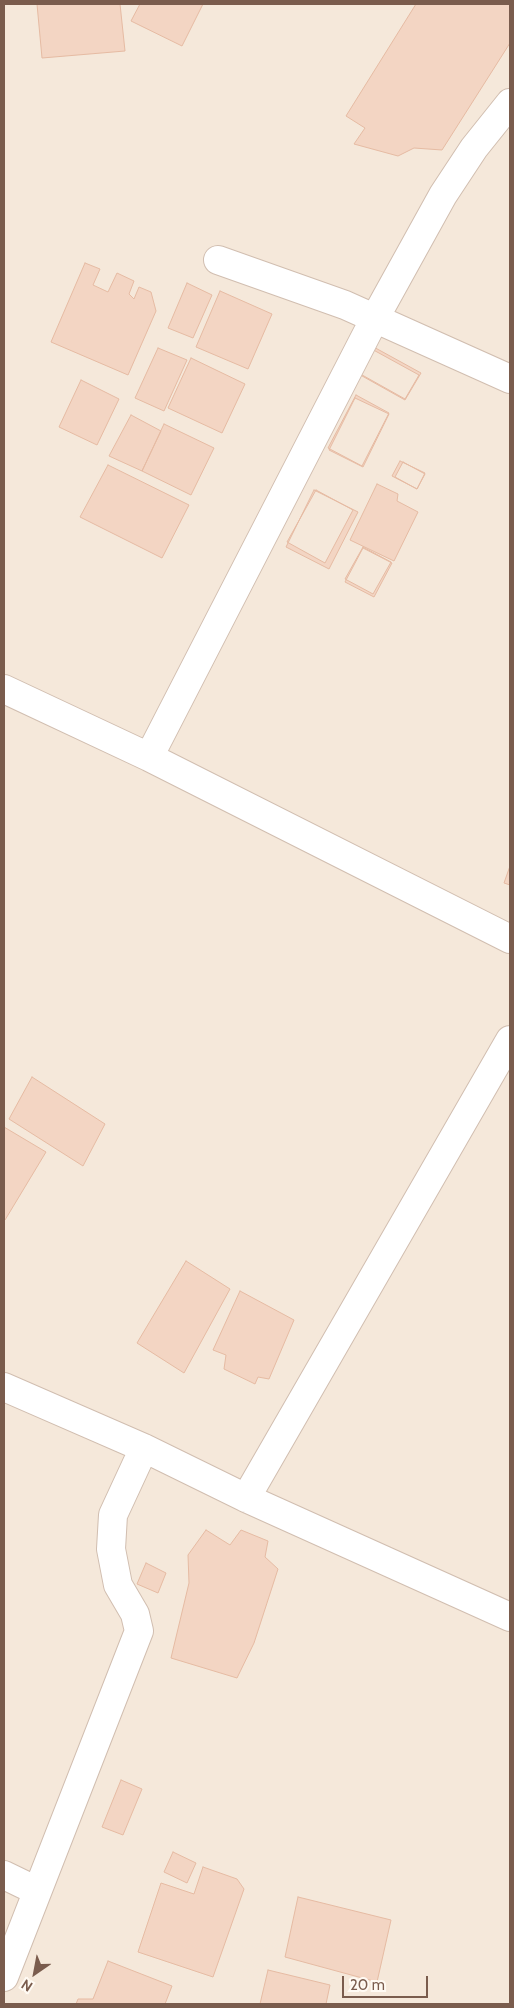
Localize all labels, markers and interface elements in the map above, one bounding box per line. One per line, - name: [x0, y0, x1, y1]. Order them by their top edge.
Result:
- north arrow: [10, 1948, 60, 1998]
- scale bar: [344, 1966, 430, 1998]
- text: N: [18, 1975, 36, 1996]
- text: 20 m: [350, 1976, 385, 1994]

